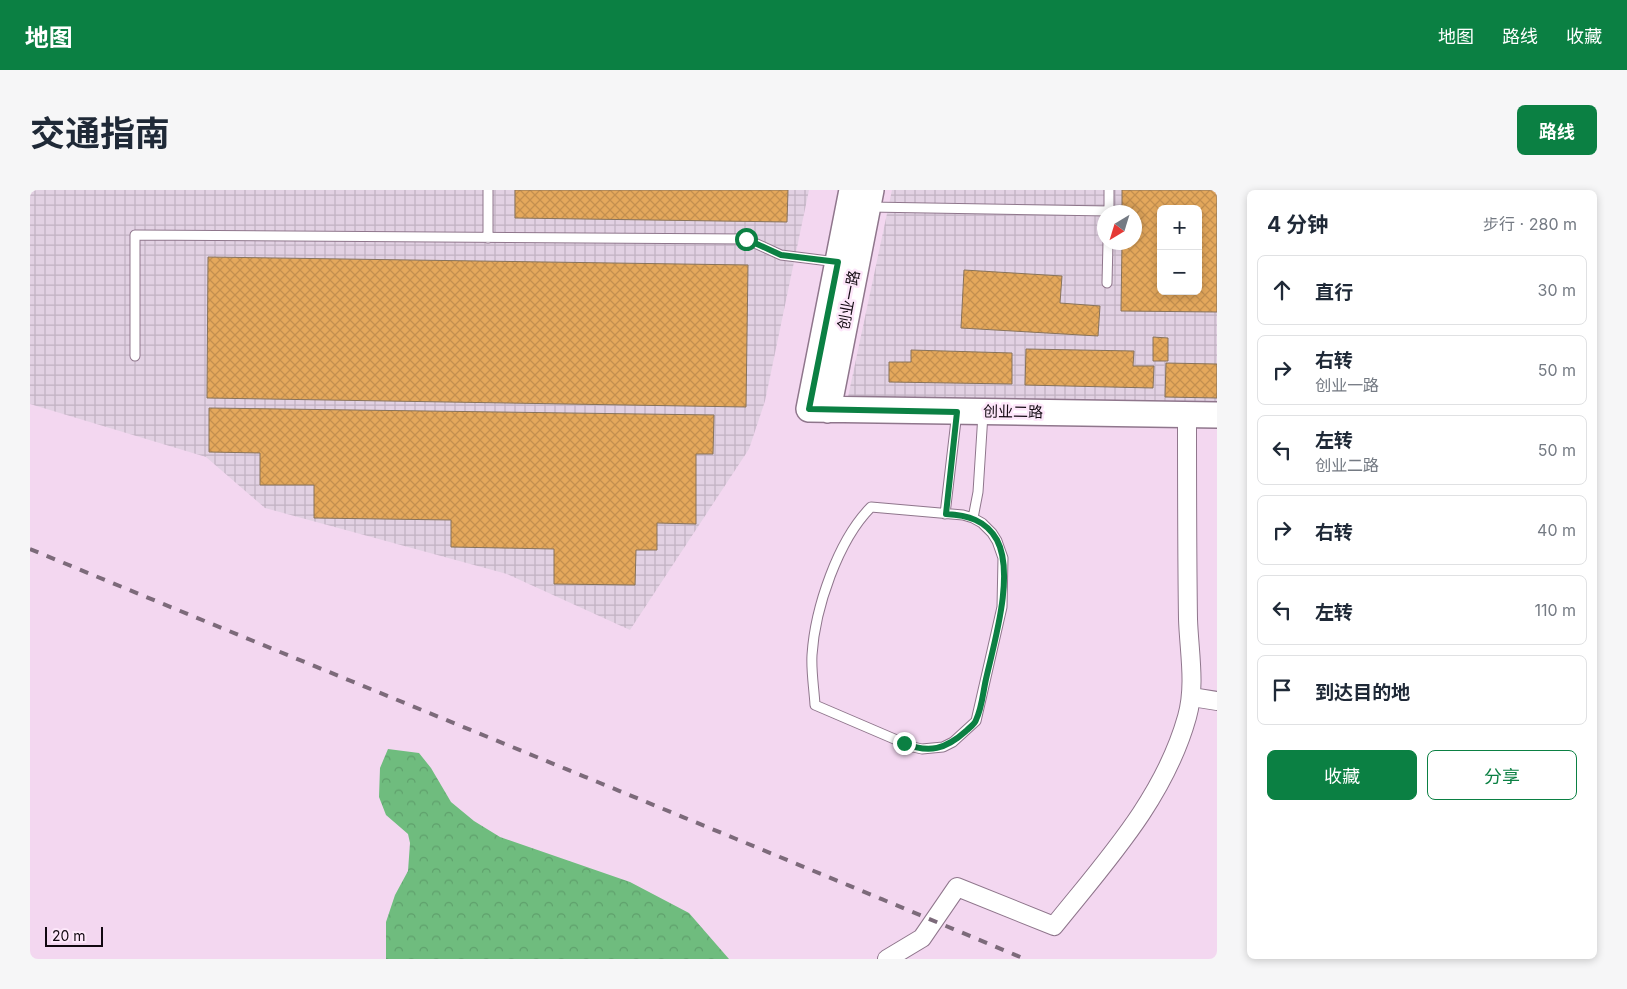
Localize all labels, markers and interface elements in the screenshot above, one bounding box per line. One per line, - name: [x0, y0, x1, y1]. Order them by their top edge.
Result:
- text: 地图: [25, 23, 73, 52]
- text: 地图: [1438, 26, 1474, 47]
- text: 路线: [1502, 26, 1538, 47]
- text: 收藏: [1566, 26, 1602, 47]
- button: 路线: [1517, 105, 1597, 155]
- text: 交通指南: [30, 112, 170, 154]
- north arrow: [1097, 205, 1142, 250]
- map controls: [1157, 205, 1202, 295]
- button: +: [1157, 205, 1202, 250]
- text: 4 分钟: [1267, 212, 1328, 237]
- text: 步行 · 280 m: [1483, 214, 1577, 234]
- route start: [735, 228, 758, 251]
- button: −: [1157, 250, 1202, 295]
- street label: 创业一路: [833, 269, 864, 331]
- icon: ahead: [1268, 276, 1296, 304]
- text: 30 m: [1538, 280, 1576, 300]
- text: 直行: [1315, 281, 1353, 304]
- text: 右转: [1315, 349, 1353, 372]
- icon: right: [1268, 356, 1296, 384]
- text: 50 m: [1538, 360, 1576, 380]
- text: 创业一路: [1315, 375, 1379, 395]
- street label: 创业二路: [983, 401, 1043, 422]
- text: 左转: [1315, 429, 1353, 452]
- icon: left: [1268, 436, 1296, 464]
- text: 50 m: [1538, 440, 1576, 460]
- text: 创业二路: [1315, 455, 1379, 475]
- icon: right: [1268, 516, 1296, 544]
- text: 40 m: [1537, 520, 1576, 540]
- text: 右转: [1315, 521, 1353, 544]
- icon: left: [1268, 596, 1296, 624]
- text: 110 m: [1534, 600, 1576, 620]
- text: 左转: [1315, 601, 1353, 624]
- icon: arrive: [1268, 676, 1296, 704]
- text: 到达目的地: [1315, 681, 1410, 704]
- route end: [893, 732, 916, 755]
- button: 收藏: [1267, 750, 1417, 800]
- button: 分享: [1427, 750, 1577, 800]
- scale bar: [45, 924, 102, 947]
- text: 20 m: [52, 927, 86, 944]

